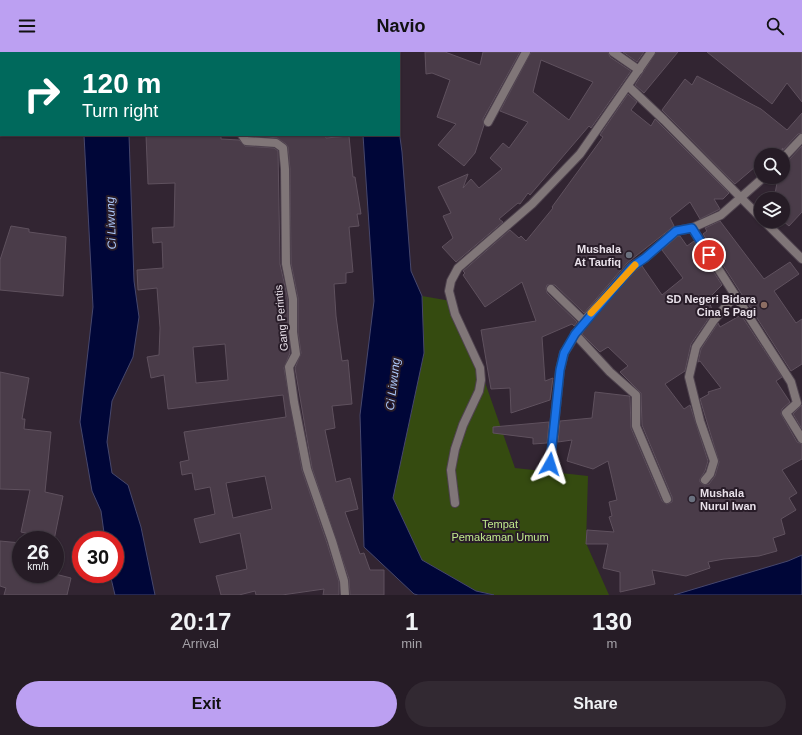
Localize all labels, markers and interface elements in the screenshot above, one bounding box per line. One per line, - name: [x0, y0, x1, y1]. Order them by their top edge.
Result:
- icon: menu: [16, 15, 38, 37]
- icon: search: [764, 15, 786, 37]
- text: Navio: [376, 16, 426, 36]
- icon: right: [16, 68, 68, 120]
- text: 120 m: [82, 68, 161, 99]
- text: Turn right: [82, 101, 158, 121]
- map controls: [754, 148, 790, 228]
- button: search: [754, 148, 790, 184]
- button: layers: [754, 192, 790, 228]
- water label: Ci Liwung: [103, 196, 119, 250]
- pin: [692, 238, 726, 272]
- place label: Mushala At Taufiq: [574, 243, 622, 268]
- icon: arrive: [698, 244, 720, 266]
- marker: Mushala At Taufiq: [624, 250, 634, 260]
- street label: Gang Perintis: [272, 284, 290, 352]
- place label: SD Negeri Bidara Cina 5 Pagi: [666, 293, 757, 318]
- marker: SD Negeri Bidara Cina 5 Pagi: [759, 300, 769, 310]
- water label: Ci Liwung: [383, 357, 403, 411]
- position arrow: [529, 443, 571, 485]
- place label: Mushala Nurul Iwan: [700, 487, 757, 512]
- marker: Mushala Nurul Iwan: [687, 494, 697, 504]
- park label: Tempat Pemakaman Umum: [451, 518, 549, 543]
- speed limit sign: 30: [72, 531, 124, 583]
- text: 26: [27, 541, 49, 563]
- text: km/h: [27, 561, 49, 572]
- text: 20:17: [170, 608, 231, 635]
- text: 1: [405, 608, 418, 635]
- text: 130: [592, 608, 632, 635]
- text: Arrival: [182, 636, 219, 651]
- text: min: [401, 636, 422, 651]
- text: m: [607, 636, 617, 651]
- button: Exit: [16, 681, 397, 727]
- button: Share: [405, 681, 786, 727]

